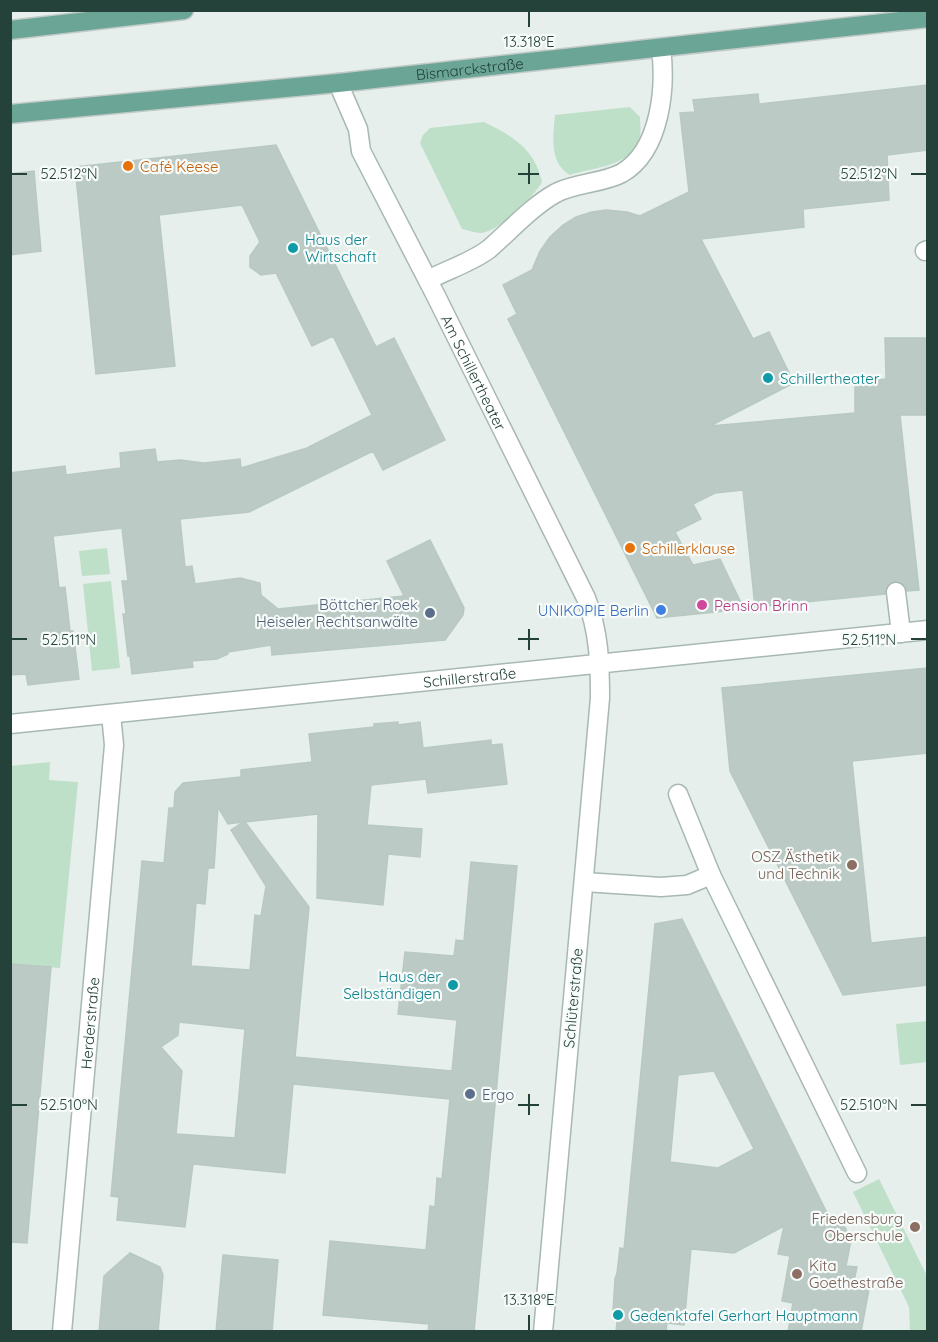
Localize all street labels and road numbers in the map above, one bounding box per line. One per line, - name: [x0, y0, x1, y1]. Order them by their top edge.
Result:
- street label: Bismarckstraße: [415, 53, 525, 84]
- street label: Am Schillertheater: [437, 311, 511, 434]
- street label: Schillerstraße: [422, 663, 517, 691]
- street label: Schlüterstraße: [559, 947, 587, 1049]
- street label: Herderstraße: [76, 976, 103, 1070]

